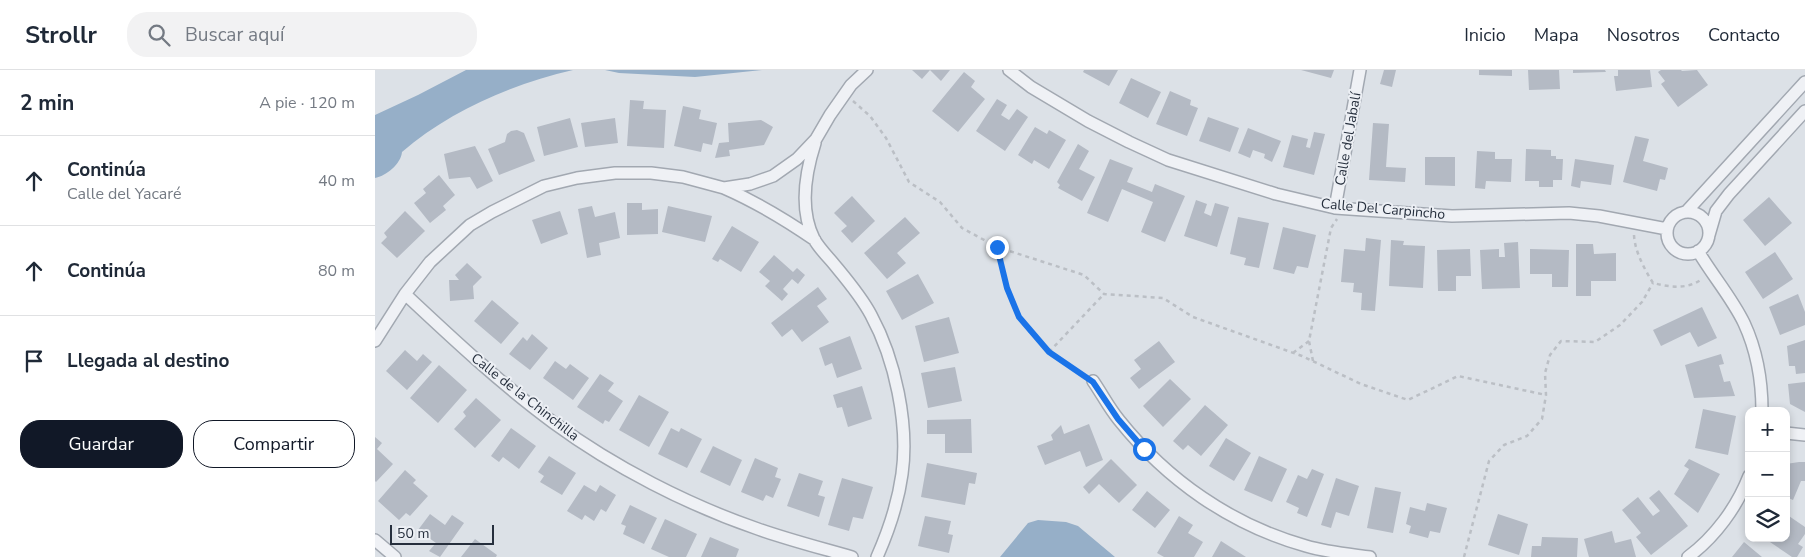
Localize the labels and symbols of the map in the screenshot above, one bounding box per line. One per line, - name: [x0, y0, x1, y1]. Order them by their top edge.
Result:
- street label: Calle del Jabalí: [1330, 90, 1366, 187]
- street label: Calle Del Carpincho: [1320, 194, 1446, 224]
- route end: [986, 236, 1009, 259]
- street label: Calle de la Chinchilla: [467, 349, 583, 445]
- route start: [1133, 438, 1156, 461]
- scale bar: [390, 522, 494, 545]

